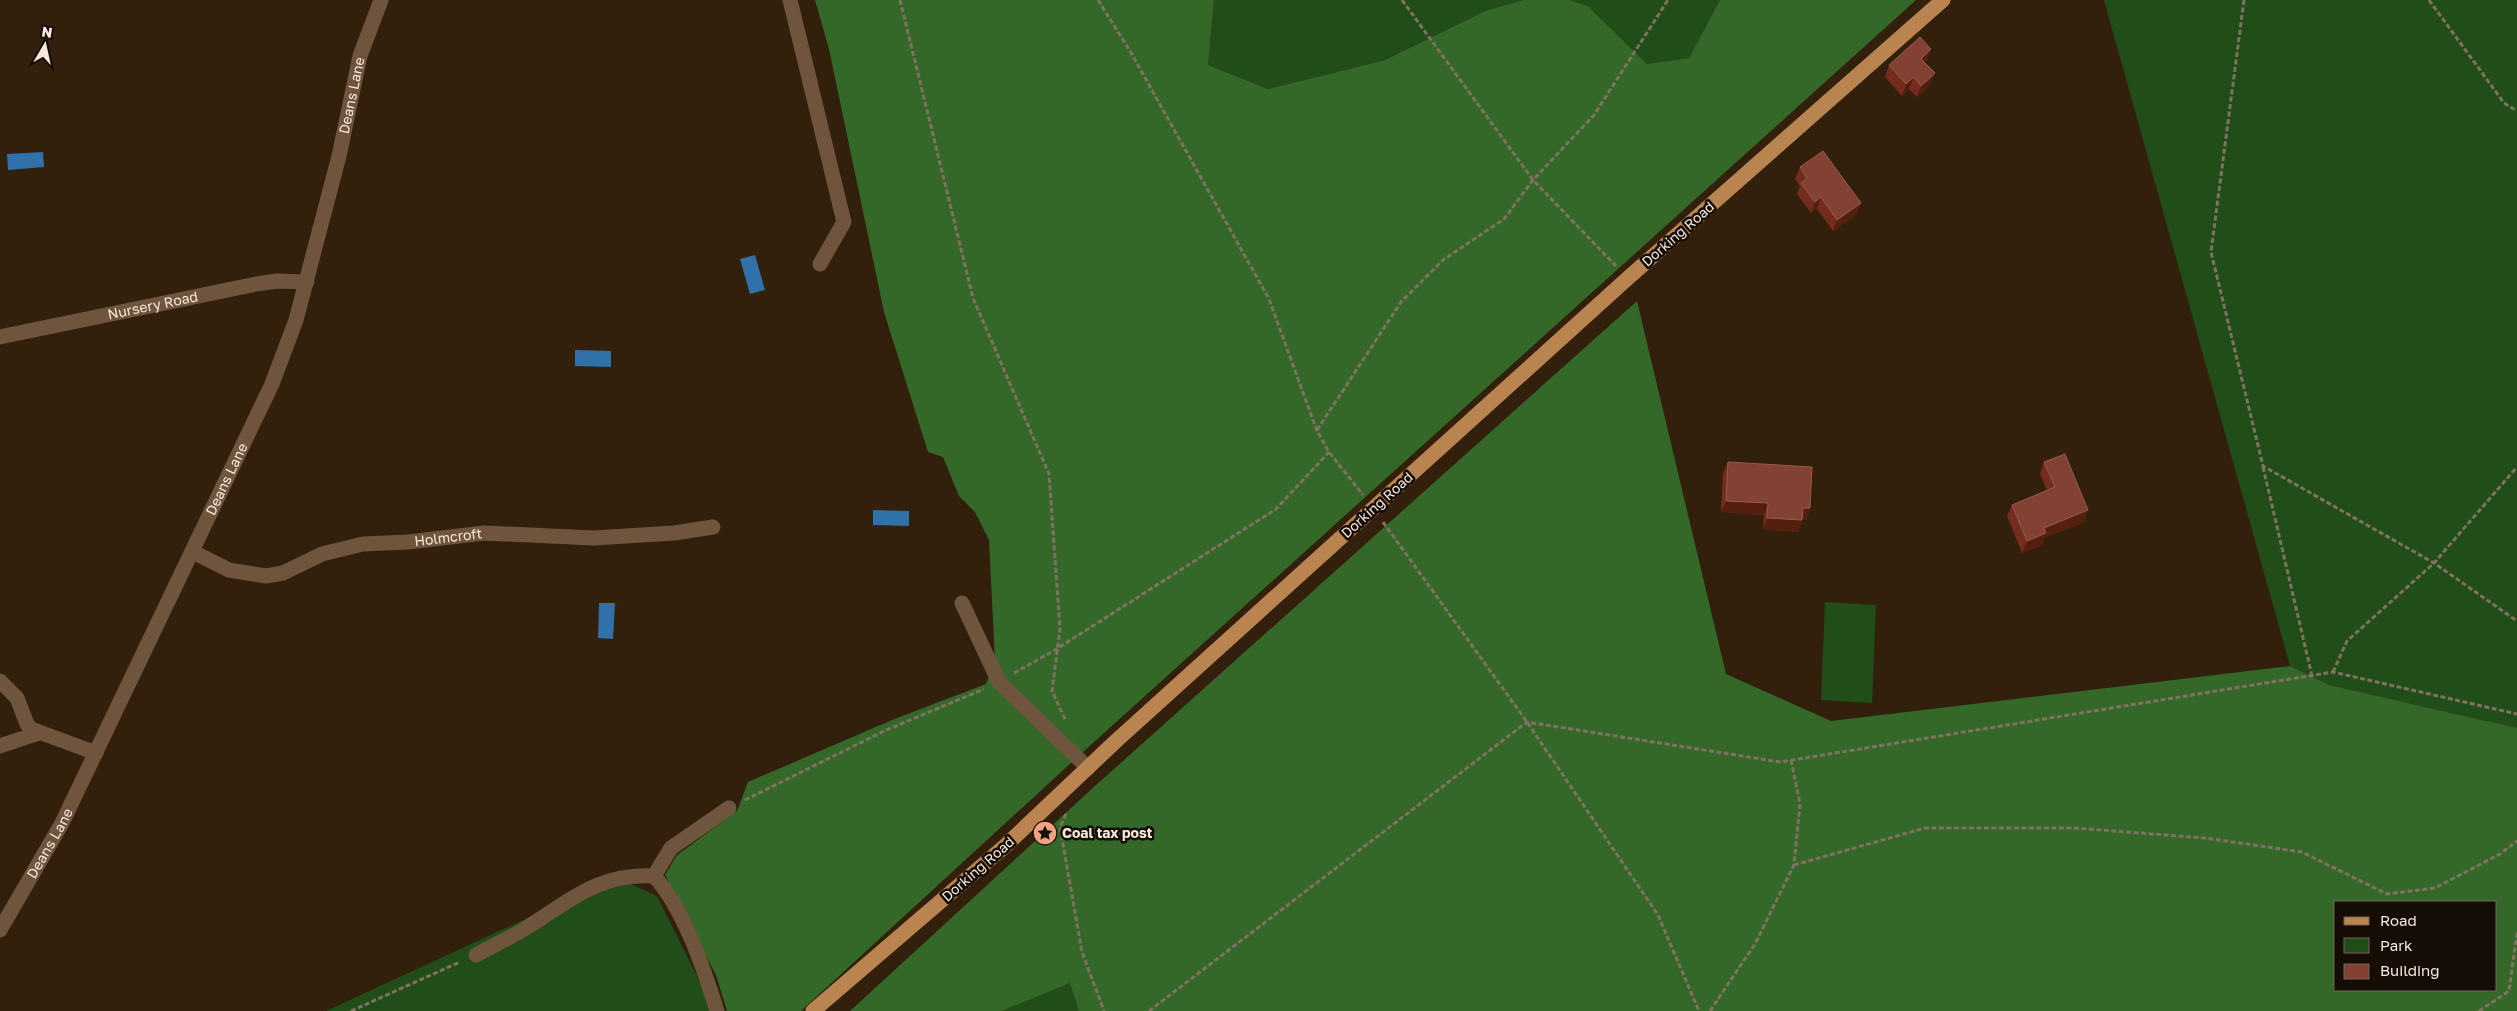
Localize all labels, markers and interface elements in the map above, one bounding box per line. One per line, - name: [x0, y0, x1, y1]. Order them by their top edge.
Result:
- north arrow: [20, 20, 70, 70]
- text: N: [41, 22, 54, 41]
- street label: Deans Lane: [335, 55, 368, 135]
- street label: Dorking Road: [1638, 198, 1717, 270]
- street label: Nursery Road: [106, 287, 199, 323]
- street label: Deans Lane: [202, 440, 251, 518]
- street label: Dorking Road: [1337, 468, 1416, 541]
- street label: Holmcroft: [413, 524, 483, 549]
- street label: Deans Lane: [23, 805, 76, 881]
- place icon: Coal tax post: [1032, 820, 1058, 846]
- place label: Coal tax post: [1062, 824, 1153, 841]
- street label: Dorking Road: [938, 833, 1017, 905]
- legend: [2334, 901, 2497, 991]
- text: Road: [2380, 911, 2417, 929]
- text: Park: [2380, 936, 2413, 954]
- text: Building: [2380, 961, 2440, 979]

